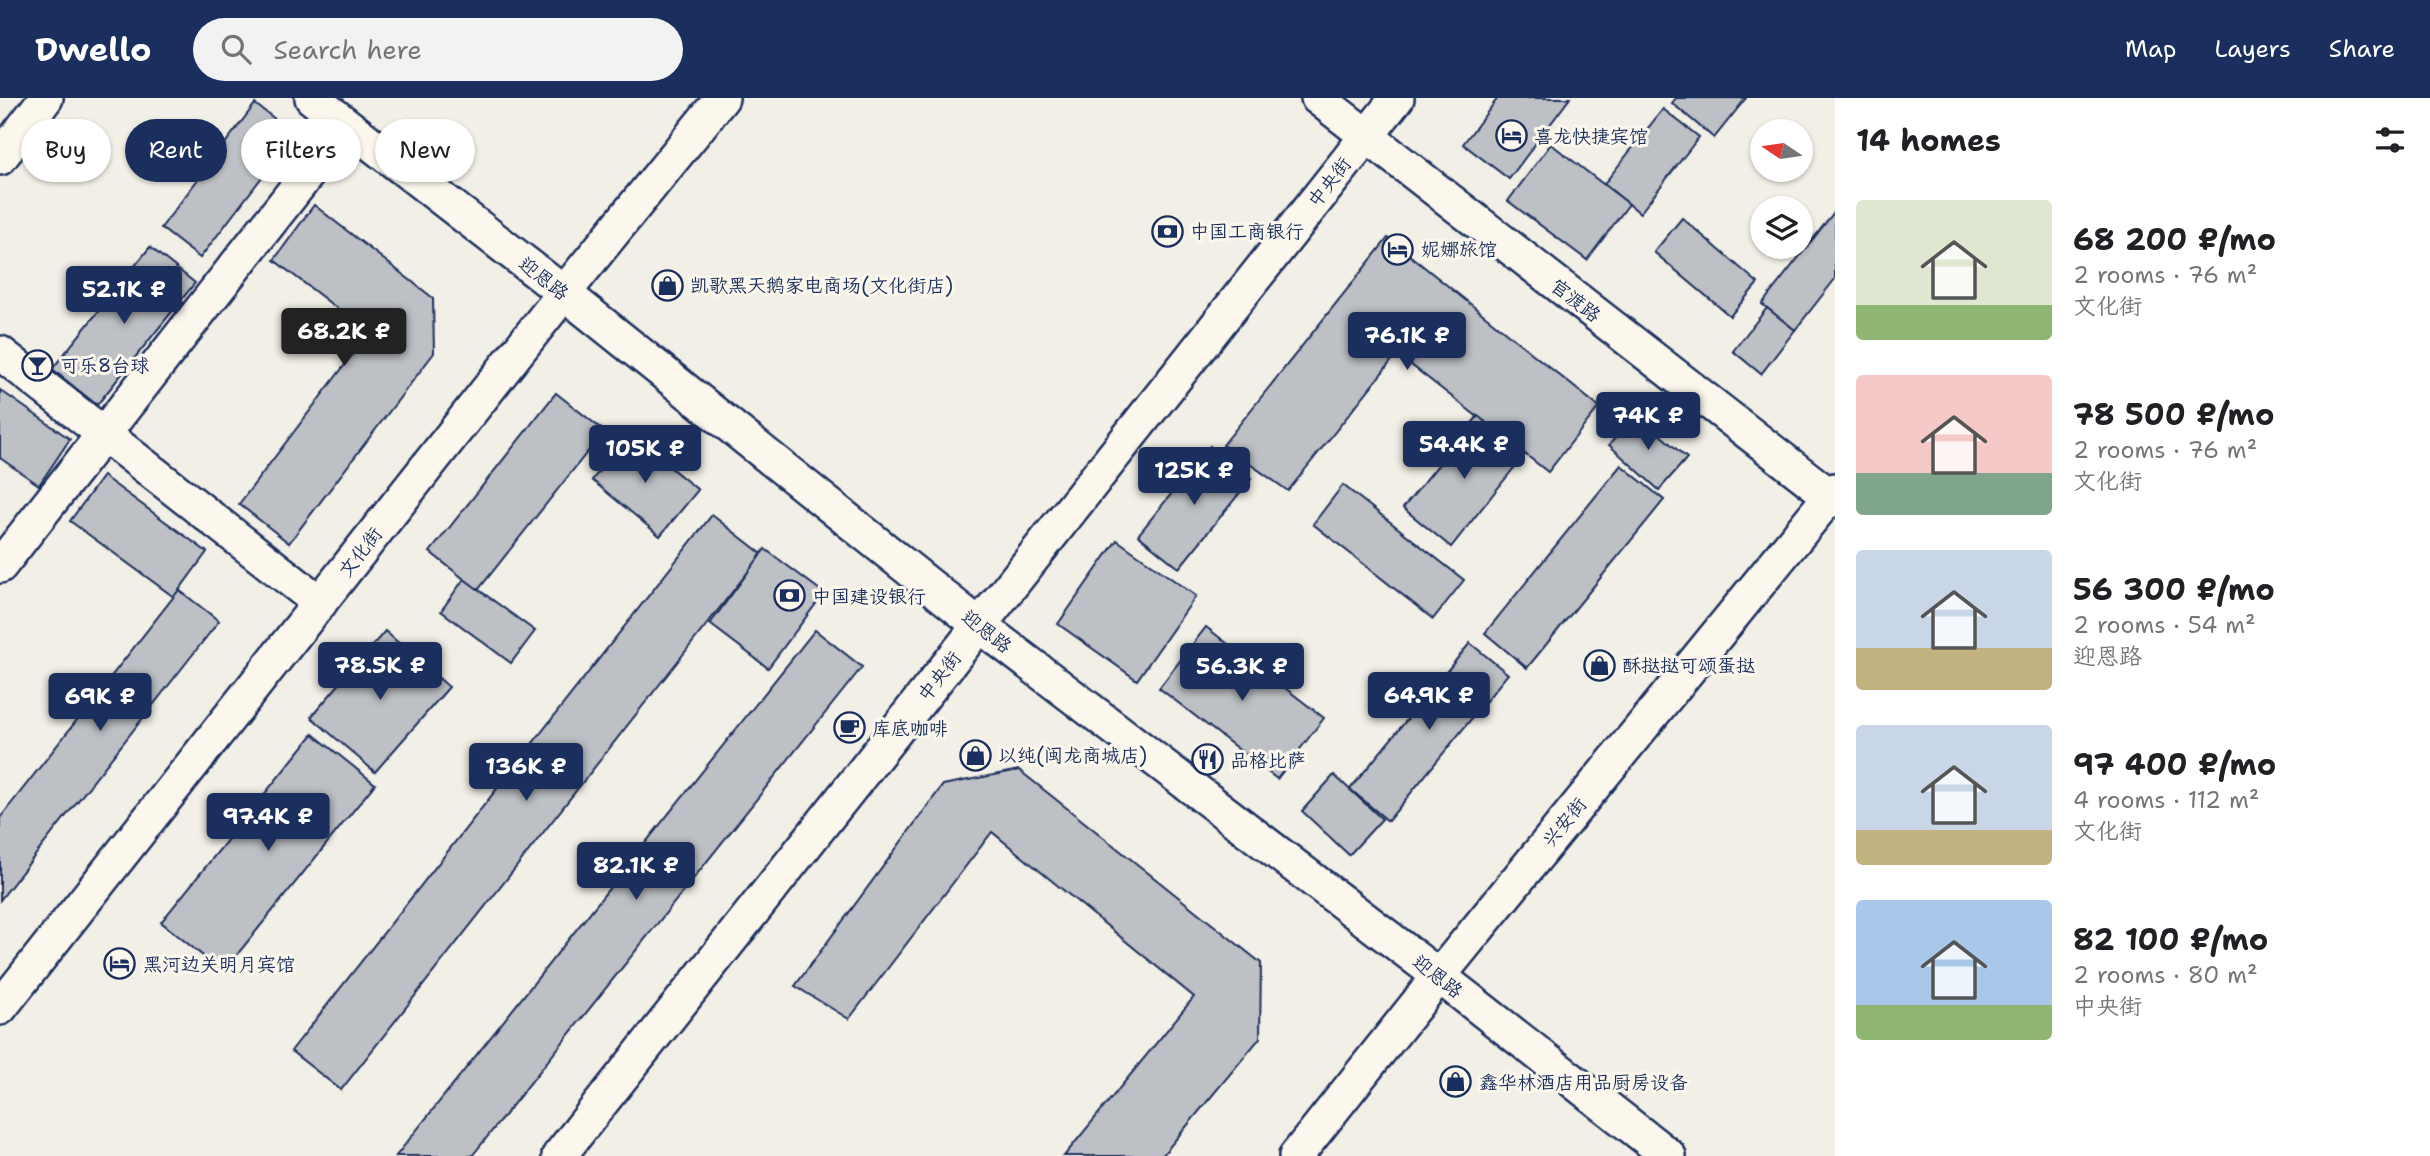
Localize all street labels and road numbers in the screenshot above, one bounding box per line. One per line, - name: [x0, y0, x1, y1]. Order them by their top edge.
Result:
- street label: 中央街: [1302, 152, 1357, 212]
- street label: 迎恩路: [514, 251, 574, 306]
- street label: 官渡路: [1546, 273, 1606, 328]
- street label: 文化街: [333, 522, 388, 582]
- street label: 迎恩路: [957, 604, 1017, 659]
- street label: 中央街: [912, 646, 967, 706]
- street label: 兴安街: [1537, 792, 1592, 852]
- street label: 迎恩路: [1408, 949, 1468, 1004]

